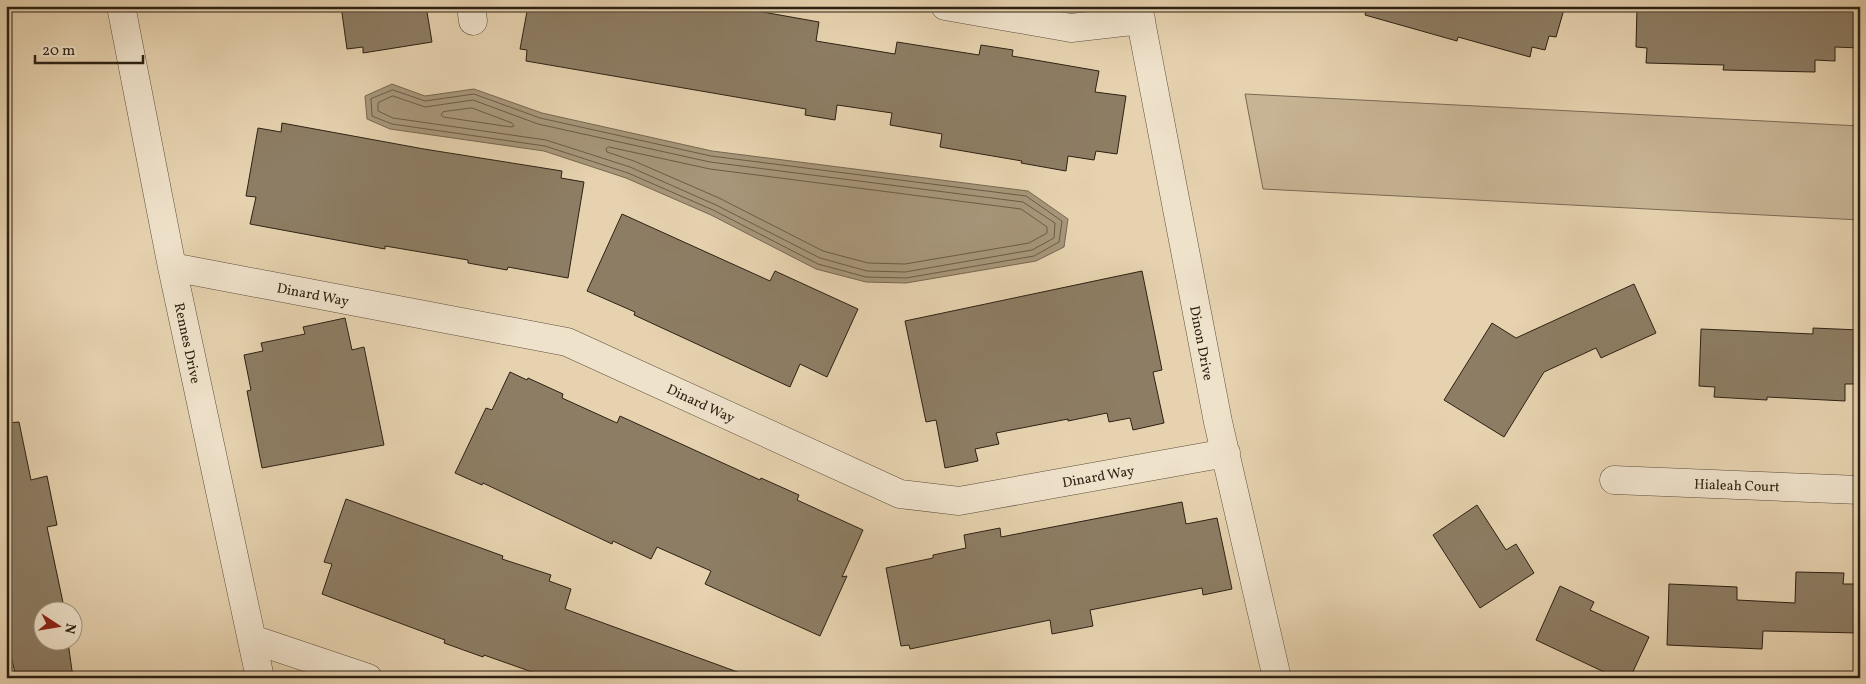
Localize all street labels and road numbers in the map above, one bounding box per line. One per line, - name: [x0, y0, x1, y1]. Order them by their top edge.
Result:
- street label: Dinard Way: [275, 279, 351, 312]
- street label: Rennes Drive: [169, 301, 204, 386]
- street label: Dinon Drive: [1184, 304, 1217, 383]
- street label: Dinard Way: [663, 380, 738, 429]
- street label: Dinard Way: [1061, 462, 1136, 493]
- street label: Hialeah Court: [1694, 476, 1780, 497]

